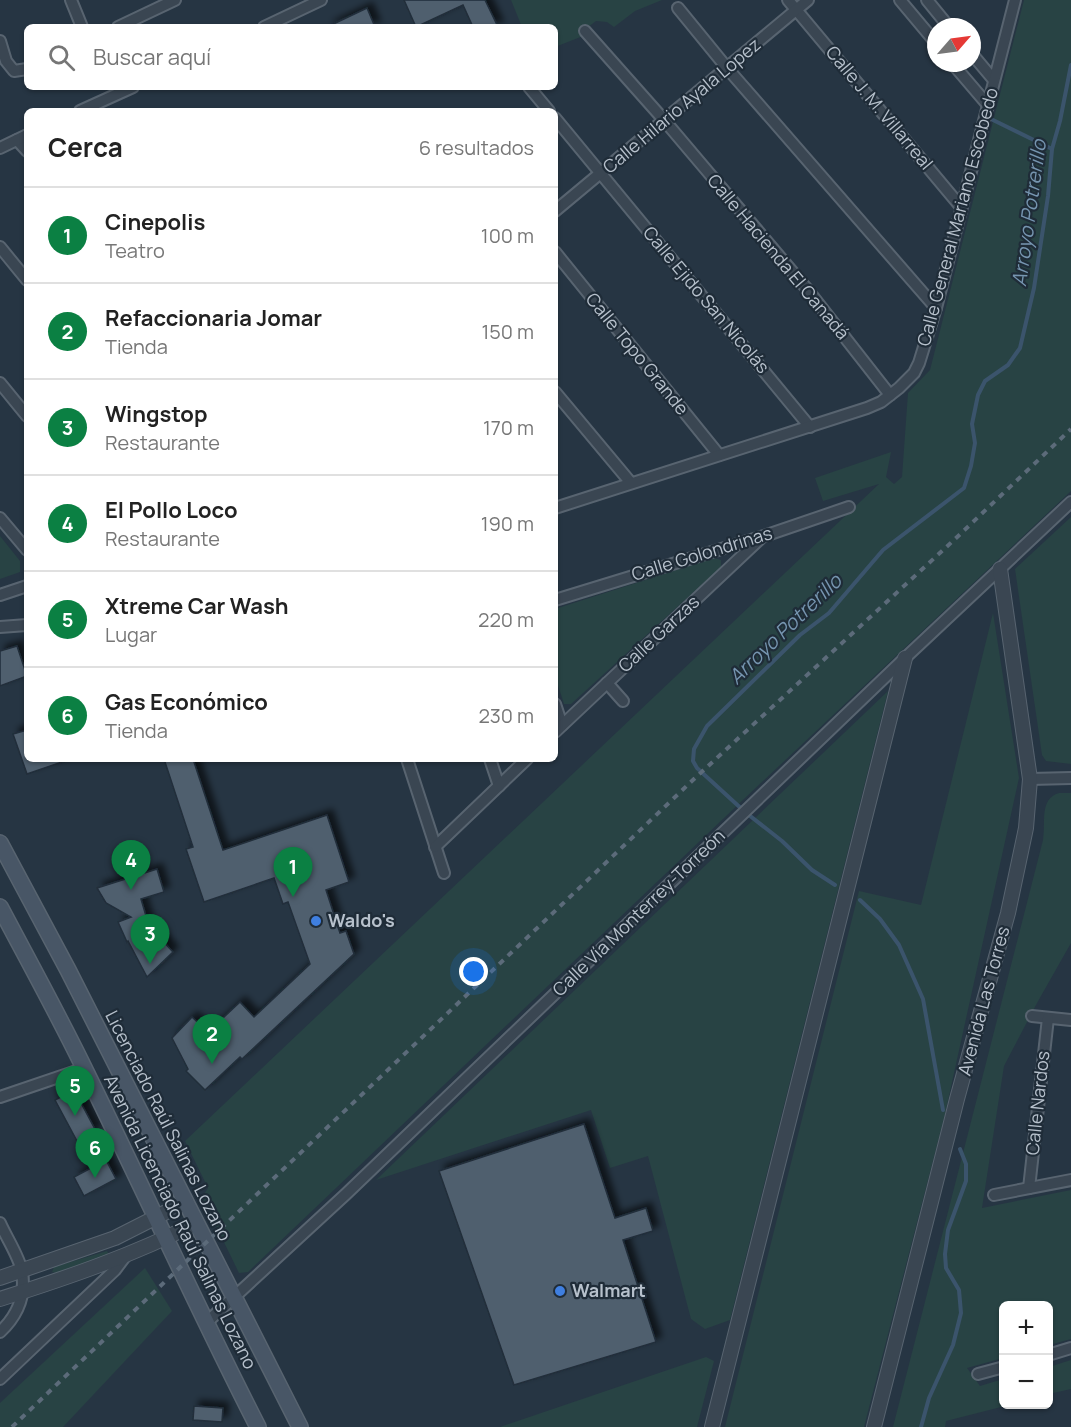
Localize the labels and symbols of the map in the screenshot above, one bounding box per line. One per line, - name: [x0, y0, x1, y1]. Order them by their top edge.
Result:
- north arrow: [927, 18, 981, 72]
- street label: Calle Hilario Ayala Lopez: [597, 32, 765, 178]
- street label: Calle J. M. Villarreal: [821, 40, 939, 174]
- street label: Calle General Mariano Escobedo: [911, 85, 1003, 349]
- water label: Arroyo Potrerillo: [1005, 137, 1052, 288]
- street label: Calle Hacienda El Canadá: [702, 169, 855, 344]
- street label: Calle Ejido San Nicolás: [638, 221, 775, 378]
- street label: Calle Topo Grande: [581, 287, 695, 420]
- street label: Calle Golondrinas: [629, 520, 775, 586]
- water label: Arroyo Potrerillo: [722, 567, 848, 690]
- street label: Calle Garzas: [612, 589, 704, 677]
- street label: Calle Vía Monterrey-Torreón: [547, 823, 730, 1001]
- pin: 4: [112, 840, 150, 890]
- pin: 1: [274, 848, 312, 897]
- place label: Waldo's: [328, 908, 395, 932]
- pin: 3: [130, 914, 170, 964]
- marker: Waldo's: [309, 914, 323, 928]
- street label: Avenida Las Torres: [952, 923, 1015, 1078]
- your location: [459, 957, 488, 986]
- street label: Licenciado Raúl Salinas Lozano: [100, 1006, 238, 1245]
- pin: 2: [192, 1014, 232, 1064]
- street label: Calle Nardos: [1020, 1050, 1054, 1156]
- pin: 5: [56, 1066, 94, 1116]
- street label: Avenida Licenciado Raúl Salinas Lozano: [99, 1070, 263, 1373]
- pin: 6: [76, 1128, 115, 1178]
- place label: Walmart: [572, 1278, 646, 1302]
- marker: Walmart: [553, 1284, 567, 1298]

